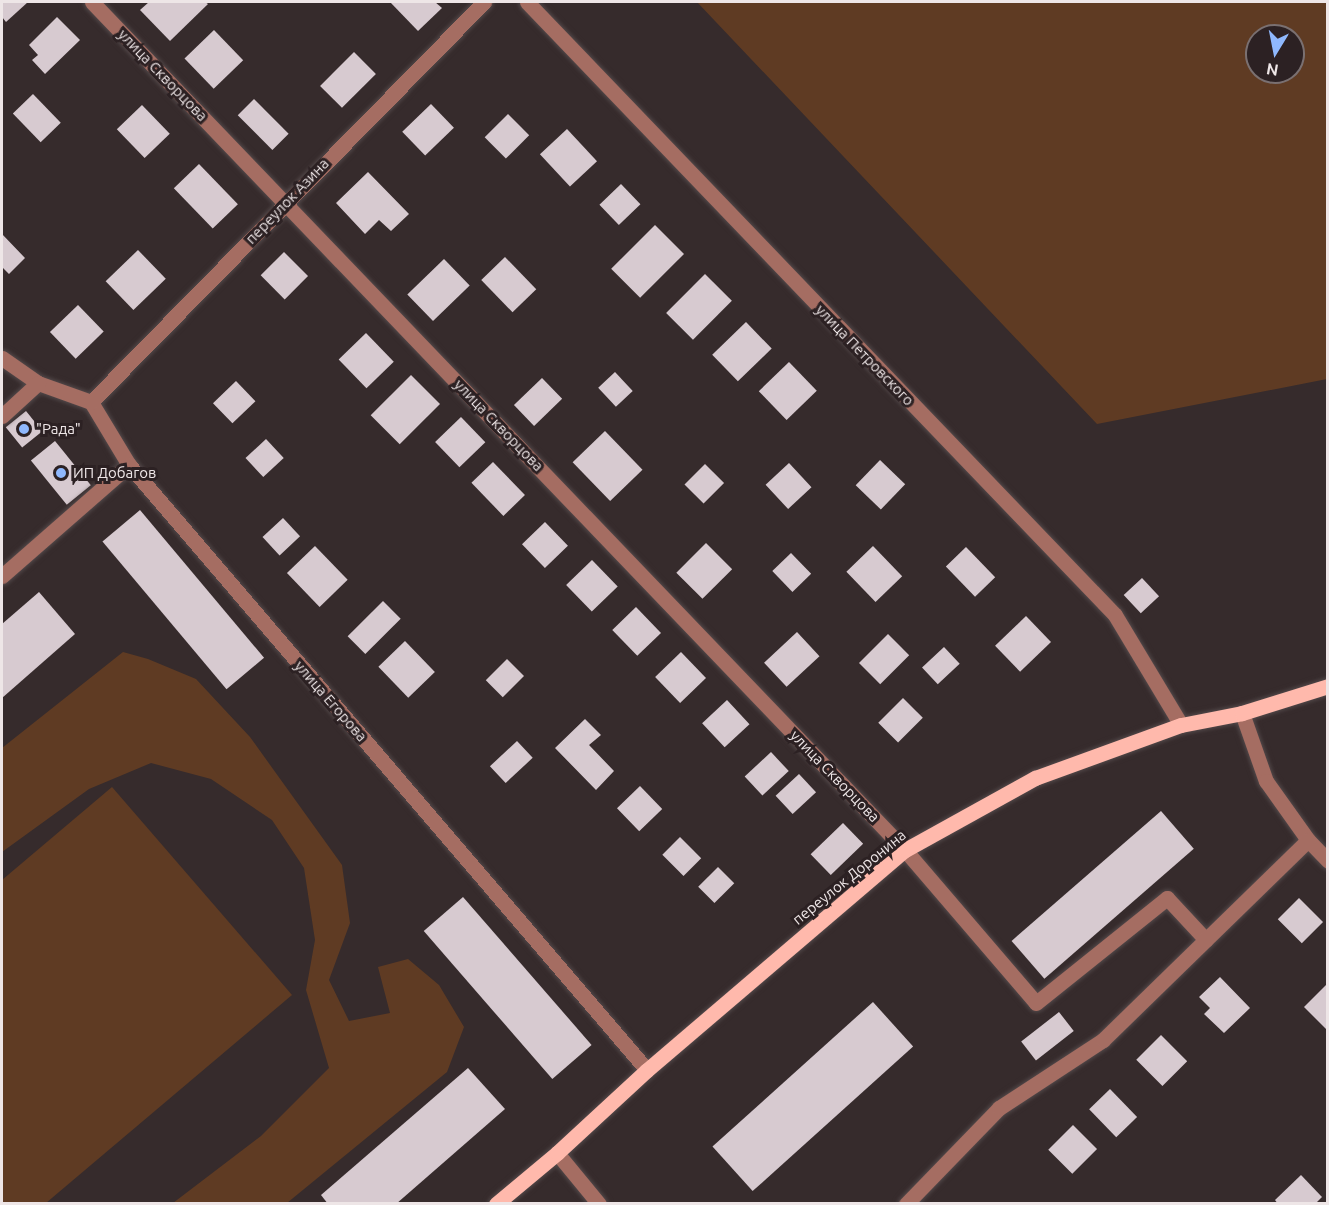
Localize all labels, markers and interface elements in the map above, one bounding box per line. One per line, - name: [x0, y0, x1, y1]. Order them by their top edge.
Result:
- north arrow: [1245, 24, 1305, 84]
- street label: улица Скворцова: [115, 25, 211, 125]
- text: N: [1265, 60, 1280, 80]
- street label: переулок Азина: [242, 154, 332, 248]
- street label: улица Петровского: [812, 301, 918, 409]
- street label: улица Скворцова: [451, 375, 547, 475]
- place label: "Рада": [36, 420, 81, 438]
- marker: "Рада": [17, 422, 31, 436]
- place label: ИП Добагов: [73, 464, 156, 482]
- marker: ИП Добагов: [54, 466, 68, 480]
- street label: улица Егорова: [291, 657, 371, 745]
- street label: улица Скворцова: [787, 726, 883, 826]
- street label: переулок Доронина: [789, 826, 909, 928]

